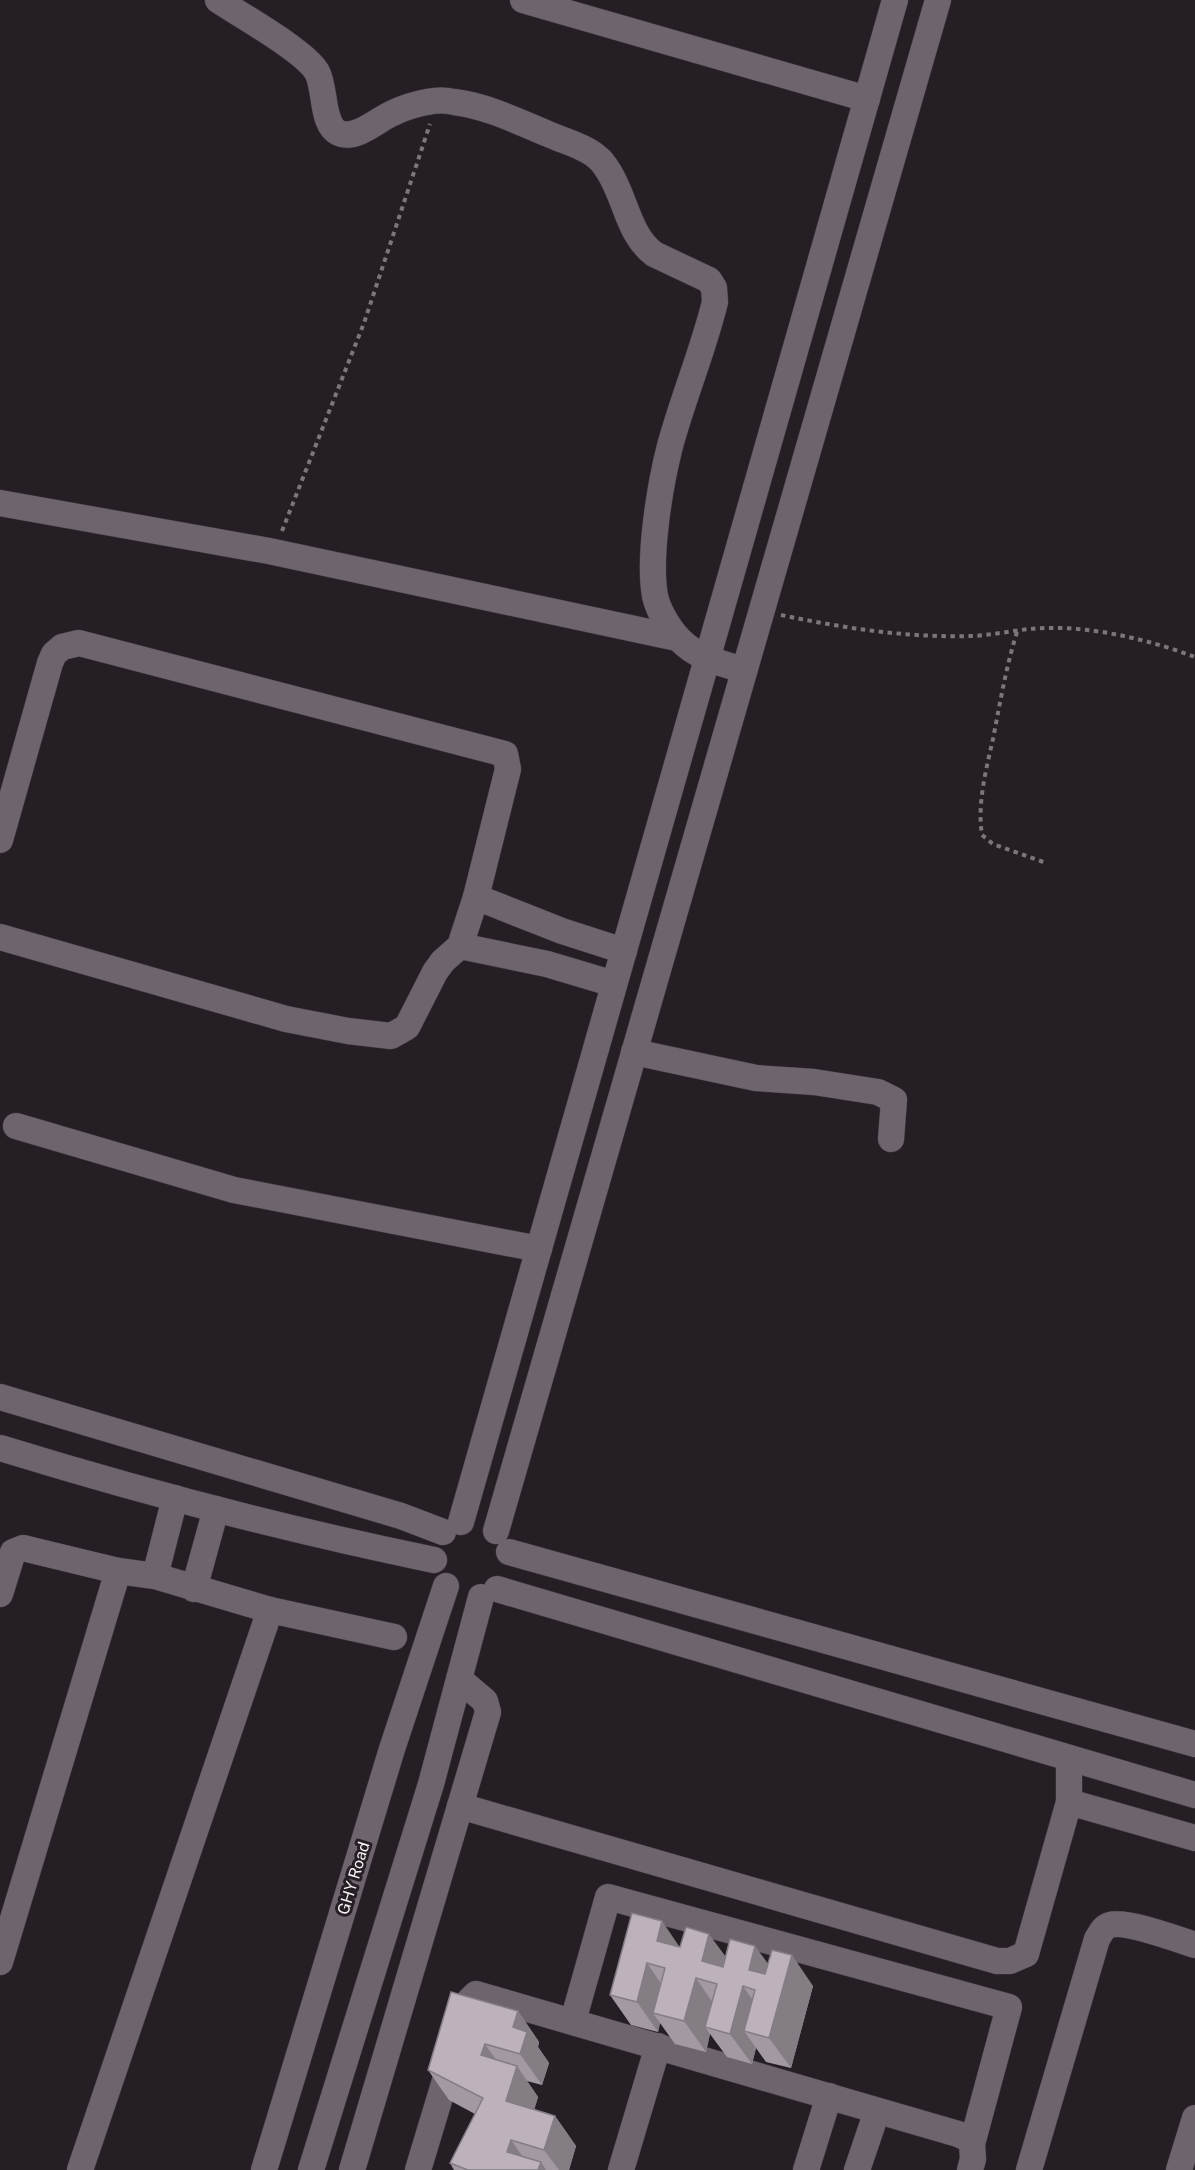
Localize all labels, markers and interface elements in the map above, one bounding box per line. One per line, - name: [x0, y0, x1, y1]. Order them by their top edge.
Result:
- street label: GHY Road: [333, 1839, 374, 1917]

